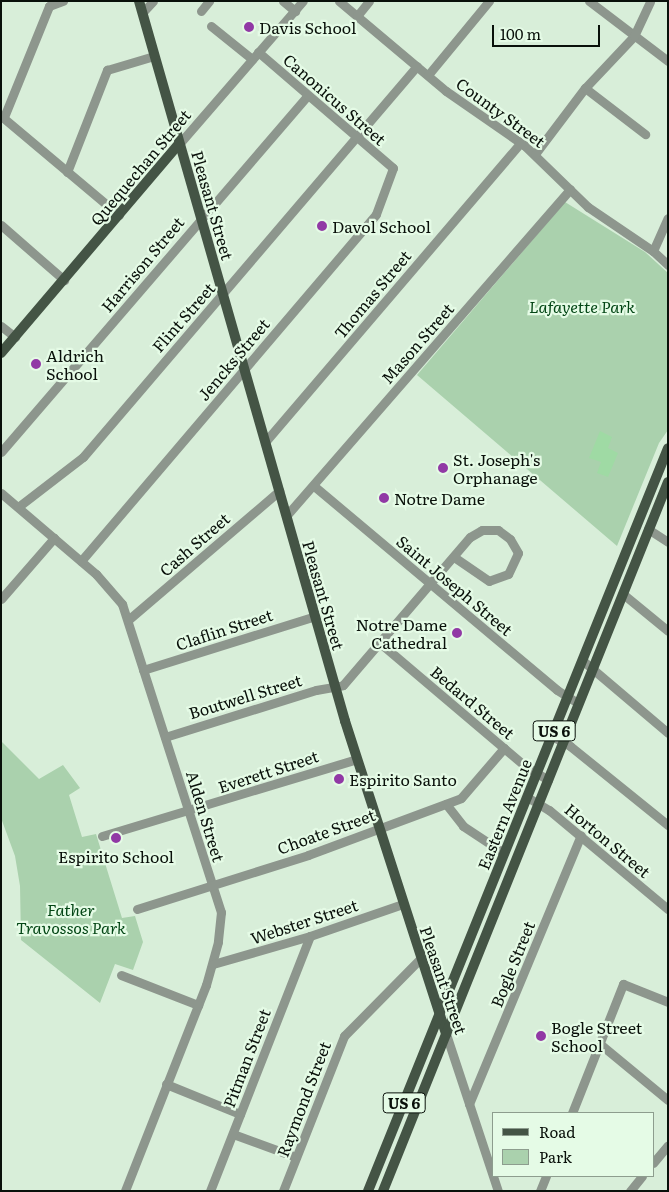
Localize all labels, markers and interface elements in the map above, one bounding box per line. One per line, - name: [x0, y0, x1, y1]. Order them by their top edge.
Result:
- scale bar: [494, 15, 602, 47]
- place label: Davis School: [259, 17, 356, 37]
- marker: Davis School: [243, 21, 255, 33]
- text: 100 m: [500, 22, 541, 45]
- street label: Canonicus Street: [280, 49, 390, 149]
- street label: County Street: [453, 73, 549, 151]
- street label: Quequechan Street: [86, 105, 194, 229]
- street label: Pleasant Street: [188, 148, 238, 262]
- street label: Harrison Street: [97, 212, 187, 316]
- place label: Davol School: [332, 216, 431, 236]
- marker: Davol School: [316, 220, 328, 232]
- street label: Thomas Street: [330, 246, 414, 342]
- street label: Flint Street: [148, 278, 218, 356]
- park label: Lafayette Park: [529, 296, 635, 316]
- street label: Mason Street: [377, 299, 457, 387]
- street label: Jencks Street: [193, 314, 273, 404]
- place label: Aldrich School: [46, 345, 104, 383]
- marker: Aldrich School: [30, 358, 42, 370]
- place label: St. Joseph's Orphanage: [453, 449, 540, 487]
- marker: St. Joseph's Orphanage: [437, 462, 449, 474]
- place label: Notre Dame: [394, 488, 485, 508]
- marker: Notre Dame: [378, 492, 390, 504]
- street label: Cash Street: [155, 508, 233, 580]
- street label: Saint Joseph Street: [393, 531, 517, 639]
- street label: Pleasant Street: [299, 538, 349, 652]
- street label: Claflin Street: [173, 604, 275, 654]
- place label: Notre Dame Cathedral: [356, 614, 447, 652]
- marker: Notre Dame Cathedral: [451, 627, 463, 639]
- street label: Bedard Street: [427, 661, 519, 743]
- street label: Boutwell Street: [186, 670, 304, 722]
- road number: US 6: [532, 718, 576, 744]
- street label: Everett Street: [215, 746, 321, 796]
- street label: Eastern Avenue: [473, 756, 535, 872]
- street label: Alden Street: [183, 768, 229, 864]
- place label: Espirito Santo: [349, 769, 457, 789]
- marker: Espirito Santo: [333, 773, 345, 785]
- street label: Horton Street: [562, 799, 654, 881]
- street label: Choate Street: [274, 804, 378, 858]
- marker: Espirito School: [110, 832, 122, 844]
- place label: Espirito School: [58, 846, 174, 866]
- street label: Webster Street: [248, 895, 360, 947]
- park label: Father Travossos Park: [16, 899, 126, 937]
- street label: Bogle Street: [486, 918, 538, 1010]
- street label: Pleasant Street: [417, 924, 471, 1036]
- street label: Pitman Street: [218, 1006, 274, 1110]
- place label: Bogle Street School: [551, 1017, 642, 1055]
- marker: Bogle Street School: [535, 1030, 547, 1042]
- street label: Raymond Street: [272, 1039, 334, 1159]
- road number: US 6: [382, 1090, 426, 1116]
- legend: [492, 1112, 654, 1177]
- text: Road: [539, 1120, 575, 1143]
- text: Park: [539, 1145, 572, 1168]

